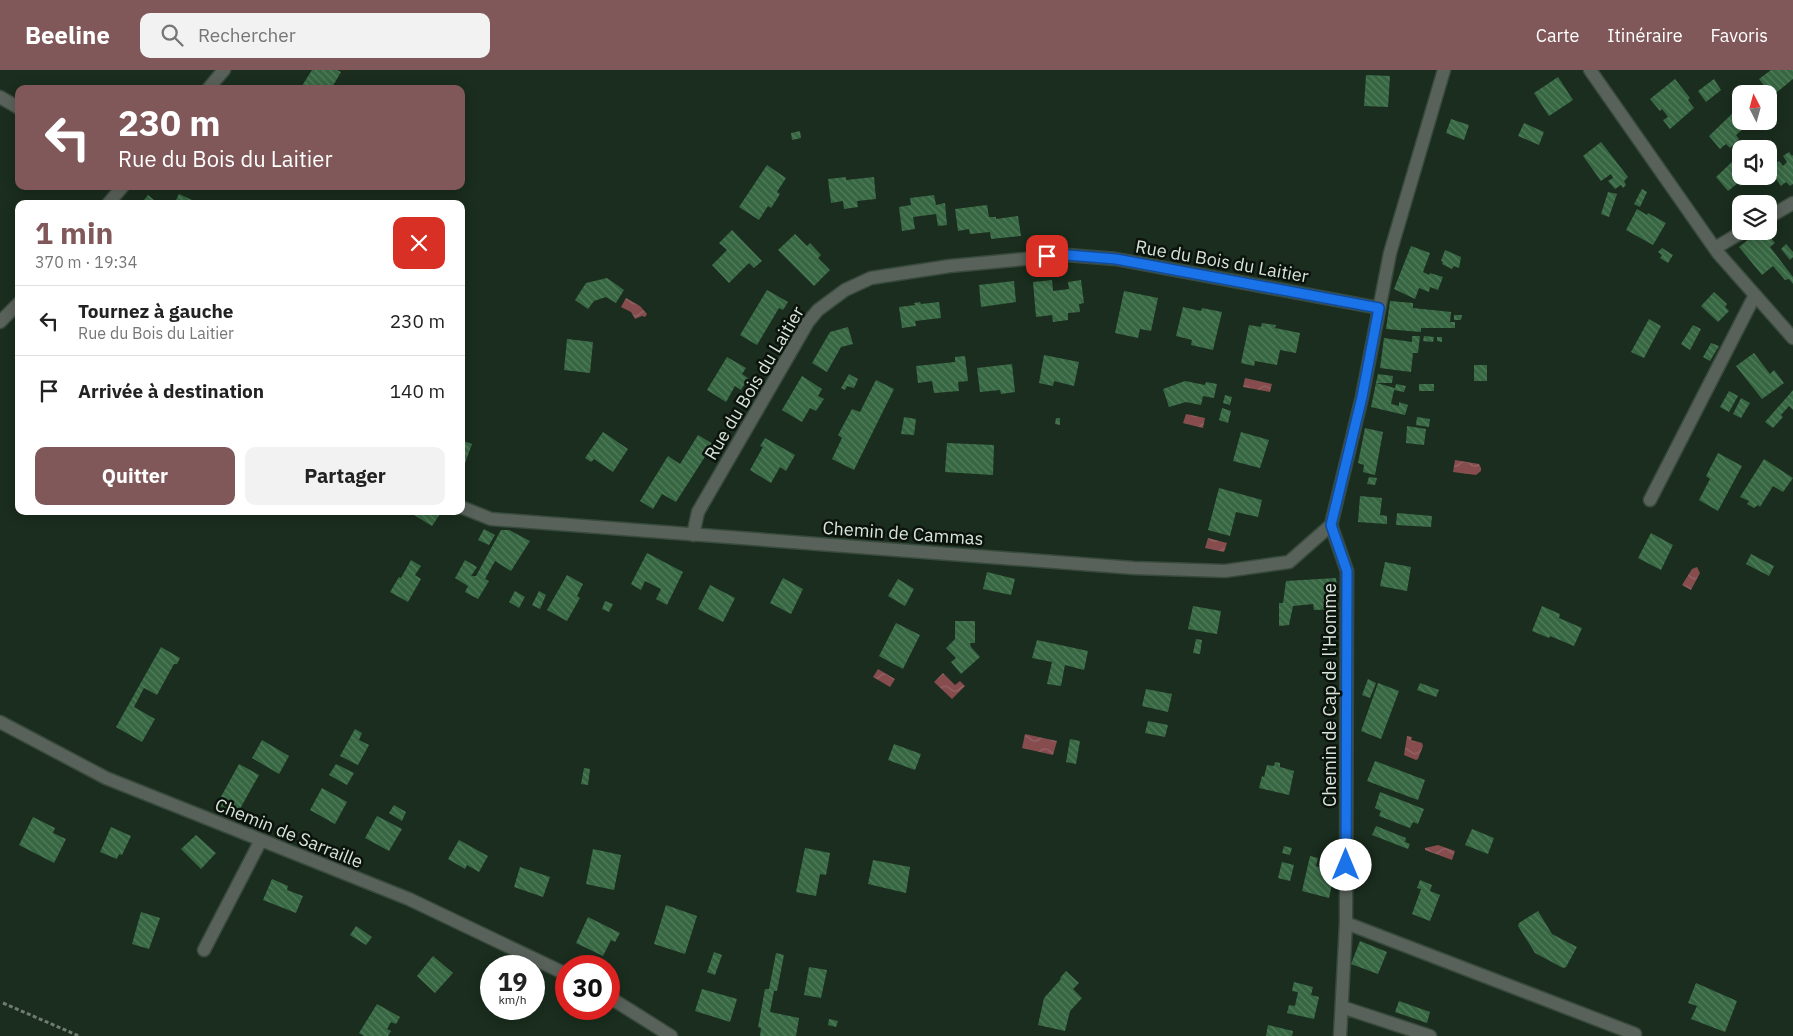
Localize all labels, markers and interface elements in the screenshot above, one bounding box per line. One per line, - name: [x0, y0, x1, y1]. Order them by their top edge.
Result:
- search box: [140, 13, 490, 58]
- text: Beeline: [25, 19, 110, 51]
- icon: search: [158, 21, 186, 49]
- text: Rechercher: [198, 23, 296, 47]
- text: Carte: [1536, 24, 1579, 47]
- text: Itinéraire: [1607, 24, 1683, 47]
- text: Favoris: [1711, 24, 1768, 47]
- north arrow: [1732, 85, 1778, 130]
- map controls: [1732, 85, 1777, 240]
- text: 230 m: [118, 100, 221, 146]
- icon: left: [35, 105, 100, 170]
- button: sound: [1732, 140, 1777, 185]
- text: Rue du Bois du Laitier: [118, 144, 332, 173]
- button: layers: [1732, 195, 1777, 240]
- text: 1 min: [35, 213, 113, 252]
- button: close: [393, 217, 445, 269]
- street label: Rue du Bois du Laitier: [1134, 234, 1311, 288]
- pin: [1026, 235, 1068, 277]
- icon: arrive: [1033, 242, 1061, 270]
- text: 370 m · 19:34: [35, 252, 137, 272]
- text: Tournez à gauche: [78, 299, 234, 323]
- street label: Rue du Bois du Laitier: [699, 302, 809, 464]
- icon: left: [35, 307, 63, 335]
- text: 230 m: [390, 309, 445, 333]
- text: Rue du Bois du Laitier: [78, 323, 234, 343]
- icon: arrive: [35, 377, 63, 405]
- text: Arrivée à destination: [78, 379, 264, 403]
- text: 140 m: [390, 379, 445, 403]
- button: Quitter: [35, 447, 235, 505]
- button: Partager: [245, 447, 445, 505]
- street label: Chemin de Cammas: [822, 516, 984, 550]
- street label: Chemin de Cap de l'Homme: [1318, 583, 1341, 807]
- street label: Chemin de Sarraille: [212, 793, 366, 873]
- position arrow: [1319, 838, 1371, 890]
- speed limit sign: 30: [555, 955, 620, 1020]
- text: 19: [497, 965, 528, 998]
- text: km/h: [498, 992, 527, 1007]

